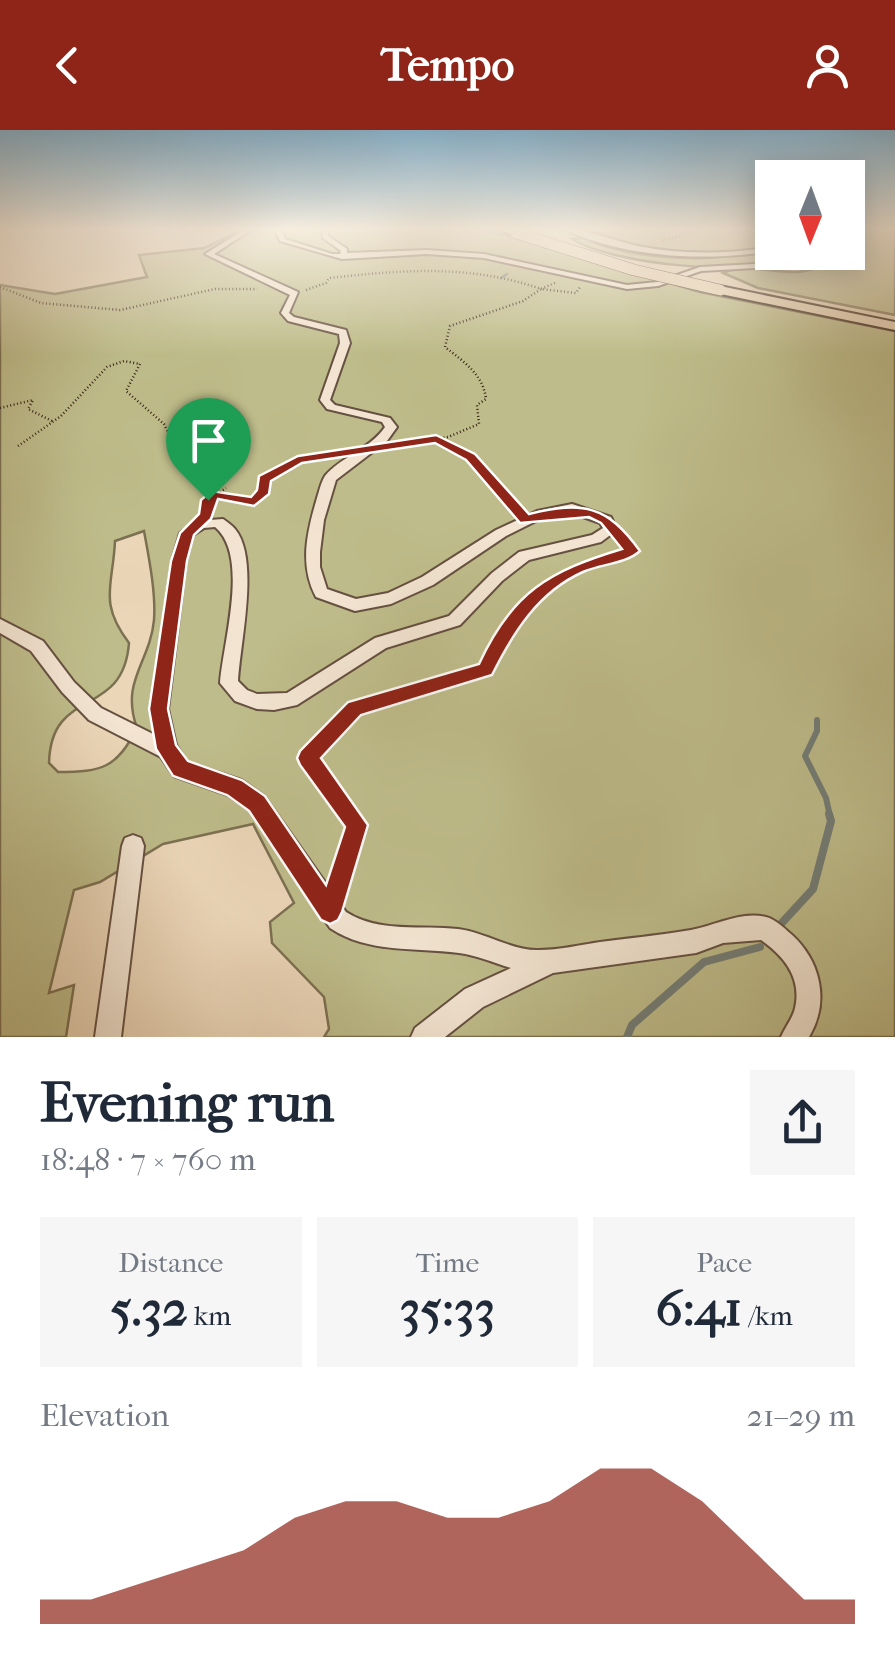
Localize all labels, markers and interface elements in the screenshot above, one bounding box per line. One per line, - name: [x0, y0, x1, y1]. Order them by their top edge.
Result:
- icon: back: [40, 38, 95, 93]
- icon: person: [800, 38, 855, 93]
- text: Tempo: [381, 39, 514, 92]
- north arrow: [755, 160, 865, 270]
- map controls: [755, 160, 865, 270]
- pin: [166, 398, 251, 501]
- icon: arrive: [181, 413, 236, 468]
- button: share: [750, 1070, 855, 1175]
- text: Evening run: [40, 1071, 334, 1135]
- text: 18:48 · 7 × 760 m: [40, 1141, 256, 1178]
- text: Distance: [118, 1246, 223, 1279]
- text: Time: [416, 1246, 479, 1279]
- text: Pace: [696, 1246, 752, 1279]
- text: 5.32: [110, 1279, 188, 1338]
- text: 35:33: [400, 1279, 495, 1338]
- text: 6:41: [656, 1279, 742, 1338]
- text: km: [188, 1299, 231, 1332]
- text: /km: [742, 1299, 793, 1332]
- text: Elevation: [40, 1397, 169, 1434]
- text: 21–29 m: [746, 1397, 855, 1434]

